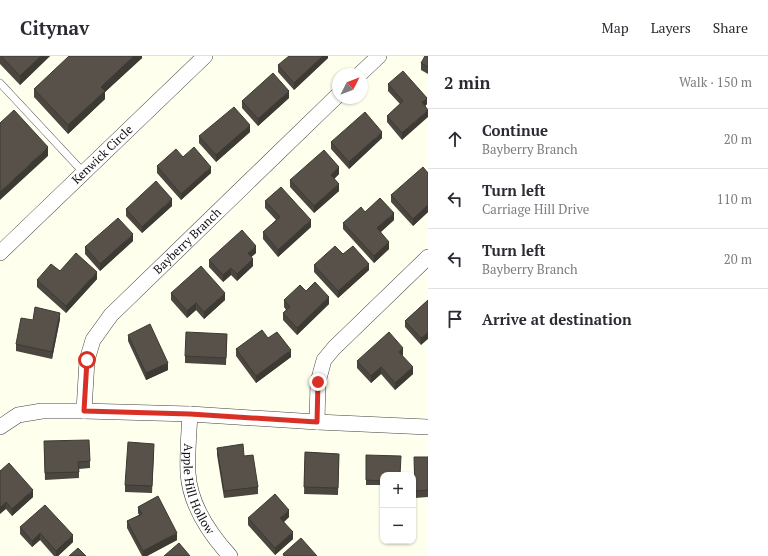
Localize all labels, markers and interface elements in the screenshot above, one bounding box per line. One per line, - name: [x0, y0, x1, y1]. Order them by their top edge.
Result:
- text: Citynav: [20, 15, 89, 40]
- text: Map: [602, 18, 629, 37]
- text: Layers: [651, 18, 691, 37]
- text: Share: [713, 18, 748, 37]
- north arrow: [332, 68, 368, 104]
- text: 2 min: [444, 71, 491, 94]
- text: Walk · 150 m: [679, 73, 752, 91]
- text: Continue: [482, 120, 548, 140]
- street label: Kenwick Circle: [68, 122, 136, 187]
- icon: ahead: [444, 128, 466, 150]
- text: 20 m: [724, 130, 752, 148]
- text: Bayberry Branch: [482, 140, 578, 158]
- text: Turn left: [482, 180, 546, 200]
- icon: left: [444, 188, 466, 210]
- text: 110 m: [717, 190, 752, 208]
- text: Carriage Hill Drive: [482, 200, 589, 218]
- street label: Bayberry Branch: [150, 205, 224, 277]
- text: Turn left: [482, 240, 546, 260]
- icon: left: [444, 248, 466, 270]
- text: 20 m: [724, 250, 752, 268]
- text: Bayberry Branch: [482, 260, 578, 278]
- icon: arrive: [444, 308, 466, 330]
- text: Arrive at destination: [482, 309, 632, 329]
- route start: [78, 351, 96, 369]
- route end: [309, 373, 327, 391]
- street label: Apple Hill Hollow: [181, 443, 218, 537]
- map controls: [380, 472, 416, 544]
- button: +: [380, 472, 416, 508]
- button: −: [380, 508, 416, 544]

